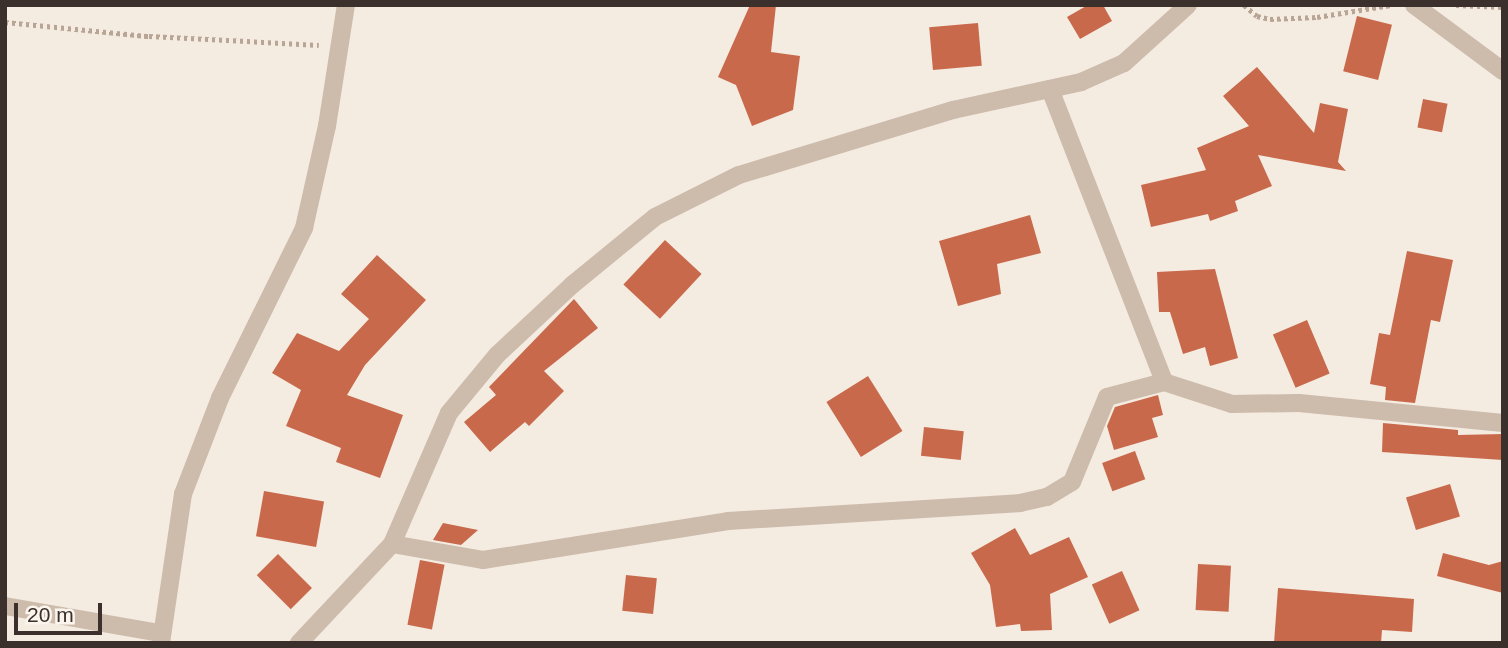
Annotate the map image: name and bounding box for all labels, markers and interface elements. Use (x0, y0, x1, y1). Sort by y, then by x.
scale bar (18, 588, 105, 632)
text: 20 m (27, 603, 74, 626)

